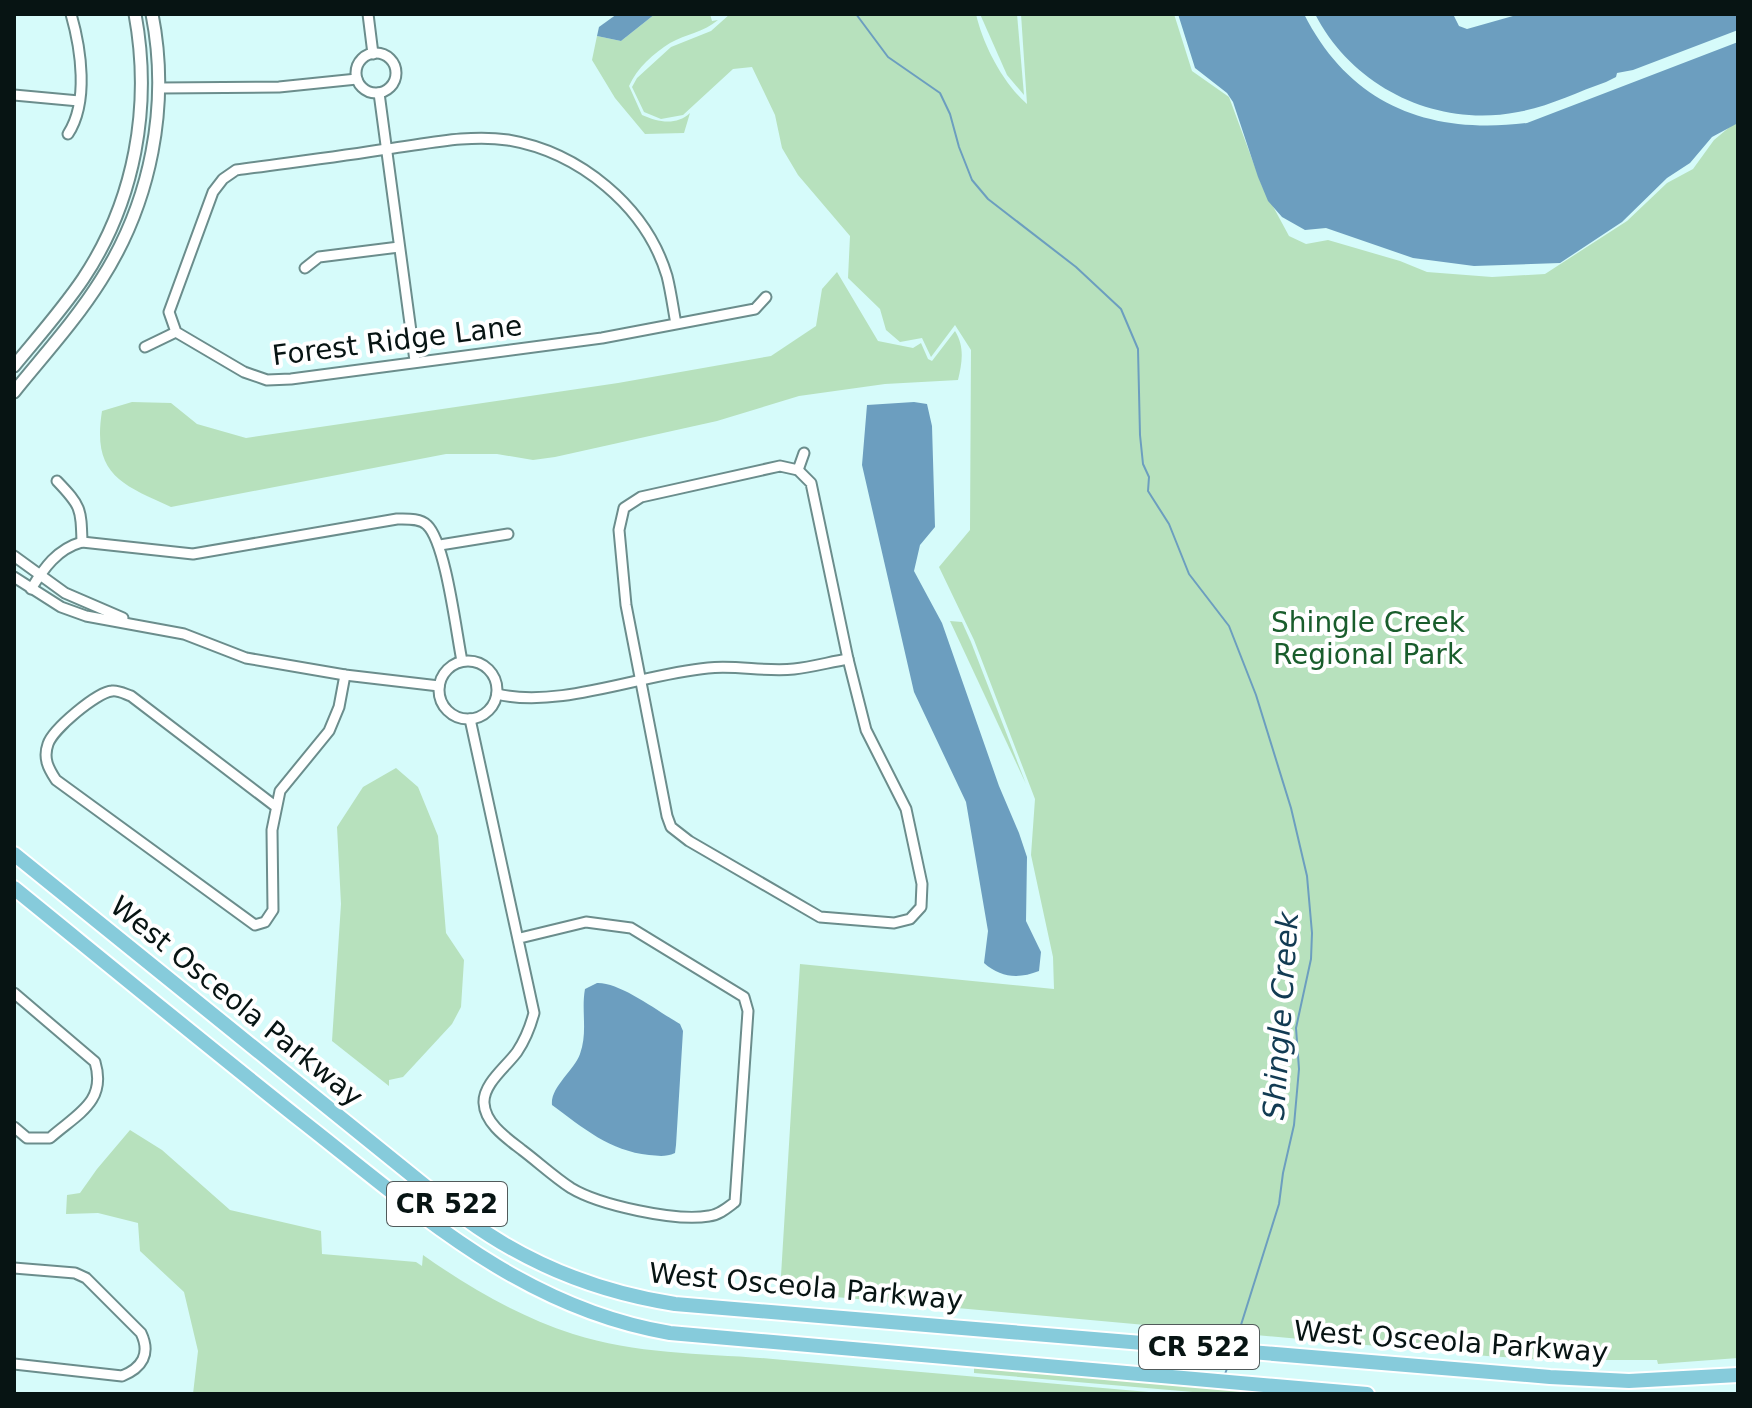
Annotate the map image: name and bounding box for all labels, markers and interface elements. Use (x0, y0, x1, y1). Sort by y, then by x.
street label: Forest Ridge Lane (270, 309, 524, 372)
park label: Shingle Creek Regional Park (1271, 606, 1466, 671)
street label: West Osceola Parkway (104, 889, 370, 1113)
water label: Shingle Creek (1256, 909, 1305, 1121)
road number: CR 522 (387, 1182, 507, 1226)
street label: West Osceola Parkway (648, 1256, 964, 1317)
street label: West Osceola Parkway (1293, 1314, 1609, 1369)
road number: CR 522 (1139, 1325, 1259, 1369)

